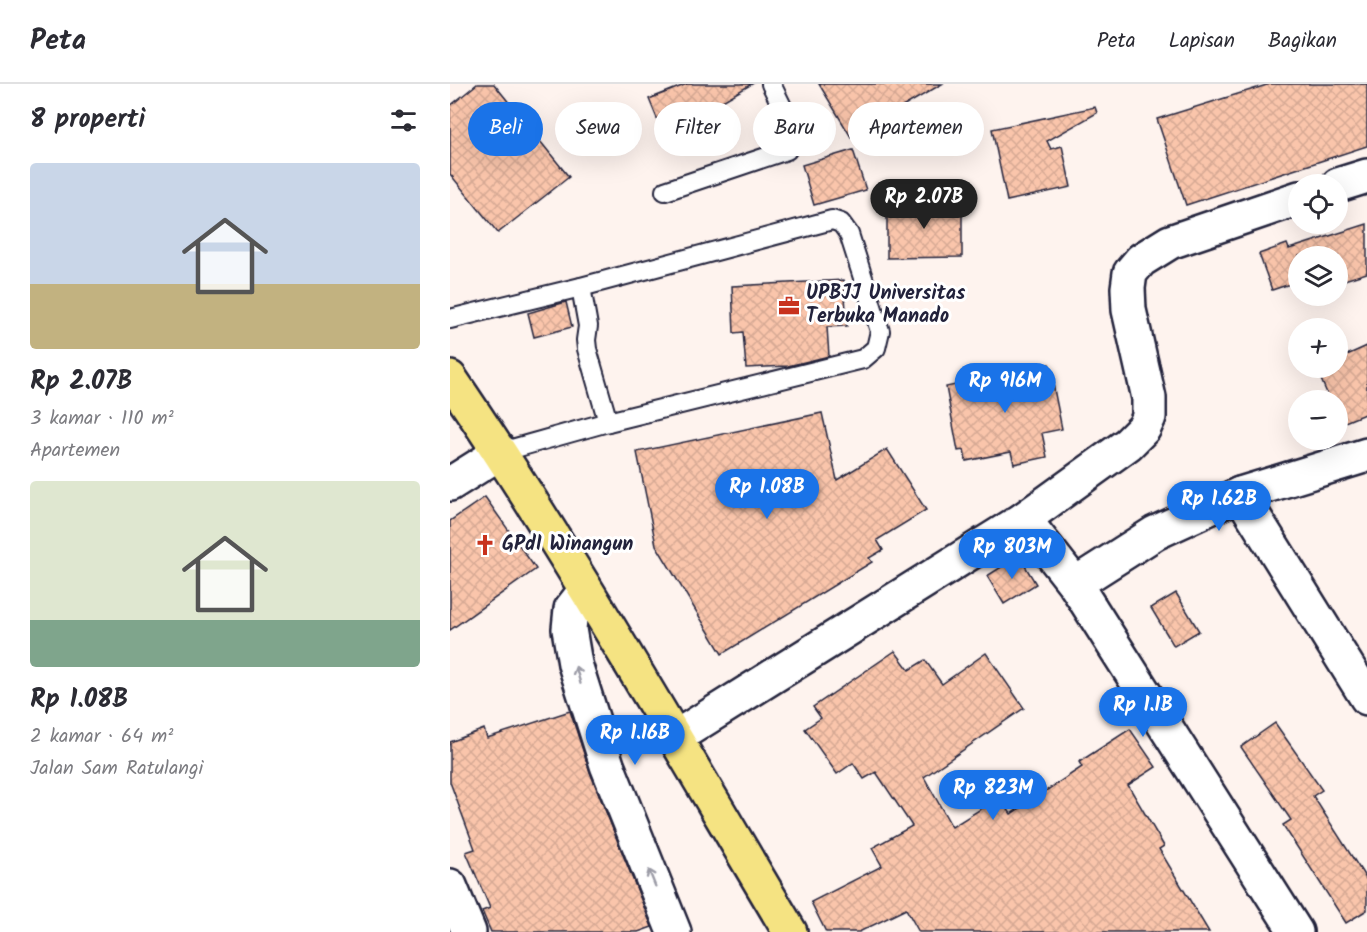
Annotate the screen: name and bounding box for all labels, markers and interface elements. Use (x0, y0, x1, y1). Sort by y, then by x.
text: Peta (30, 19, 86, 64)
text: Peta (1097, 25, 1136, 58)
text: Lapisan (1169, 25, 1235, 58)
text: Bagikan (1268, 25, 1337, 58)
text: 8 properti (30, 99, 145, 141)
chip: Beli (468, 102, 543, 156)
chip: Sewa (555, 102, 642, 156)
chip: Filter (654, 102, 741, 156)
chip: Baru (753, 102, 836, 156)
chip: Apartemen (848, 102, 984, 156)
icon: filters (387, 104, 420, 137)
map controls (1288, 174, 1348, 450)
button: locate (1288, 174, 1348, 234)
pin: Rp 2.07B (862, 179, 986, 230)
text: Rp 2.07B (884, 182, 964, 214)
icon: home (171, 202, 279, 310)
button: layers (1288, 246, 1348, 306)
place label: UPBJJ Universitas Terbuka Manado (806, 278, 966, 333)
office icon: UPBJJ Universitas Terbuka Manado (777, 294, 801, 318)
button: + (1288, 318, 1348, 378)
text: Rp 2.07B (30, 361, 133, 403)
pin: Rp 916M (950, 363, 1060, 414)
text: Rp 916M (969, 366, 1041, 398)
button: − (1288, 390, 1348, 450)
text: 3 kamar · 110 m² (30, 403, 174, 435)
text: Apartemen (30, 435, 120, 467)
pin: Rp 1.08B (705, 469, 829, 520)
text: Rp 1.08B (729, 472, 805, 504)
pin: Rp 1.62B (1157, 481, 1281, 532)
text: Rp 1.62B (1181, 484, 1257, 516)
icon: home (171, 520, 279, 628)
place label: GPdI Winangun (502, 529, 633, 561)
pin: Rp 803M (957, 529, 1067, 580)
text: Rp 803M (973, 532, 1051, 564)
church icon: GPdI Winangun (473, 533, 497, 557)
one-way arrow (572, 666, 583, 685)
text: Rp 1.08B (30, 679, 129, 721)
pin: Rp 1.1B (1088, 687, 1198, 738)
text: Rp 1.1B (1113, 690, 1173, 722)
pin: Rp 1.16B (573, 715, 697, 766)
text: Rp 1.16B (600, 718, 670, 750)
text: 2 kamar · 64 m² (30, 721, 173, 753)
text: Jalan Sam Ratulangi (30, 753, 203, 785)
pin: Rp 823M (938, 770, 1048, 821)
text: Rp 823M (953, 773, 1033, 805)
one-way arrow (646, 869, 657, 888)

